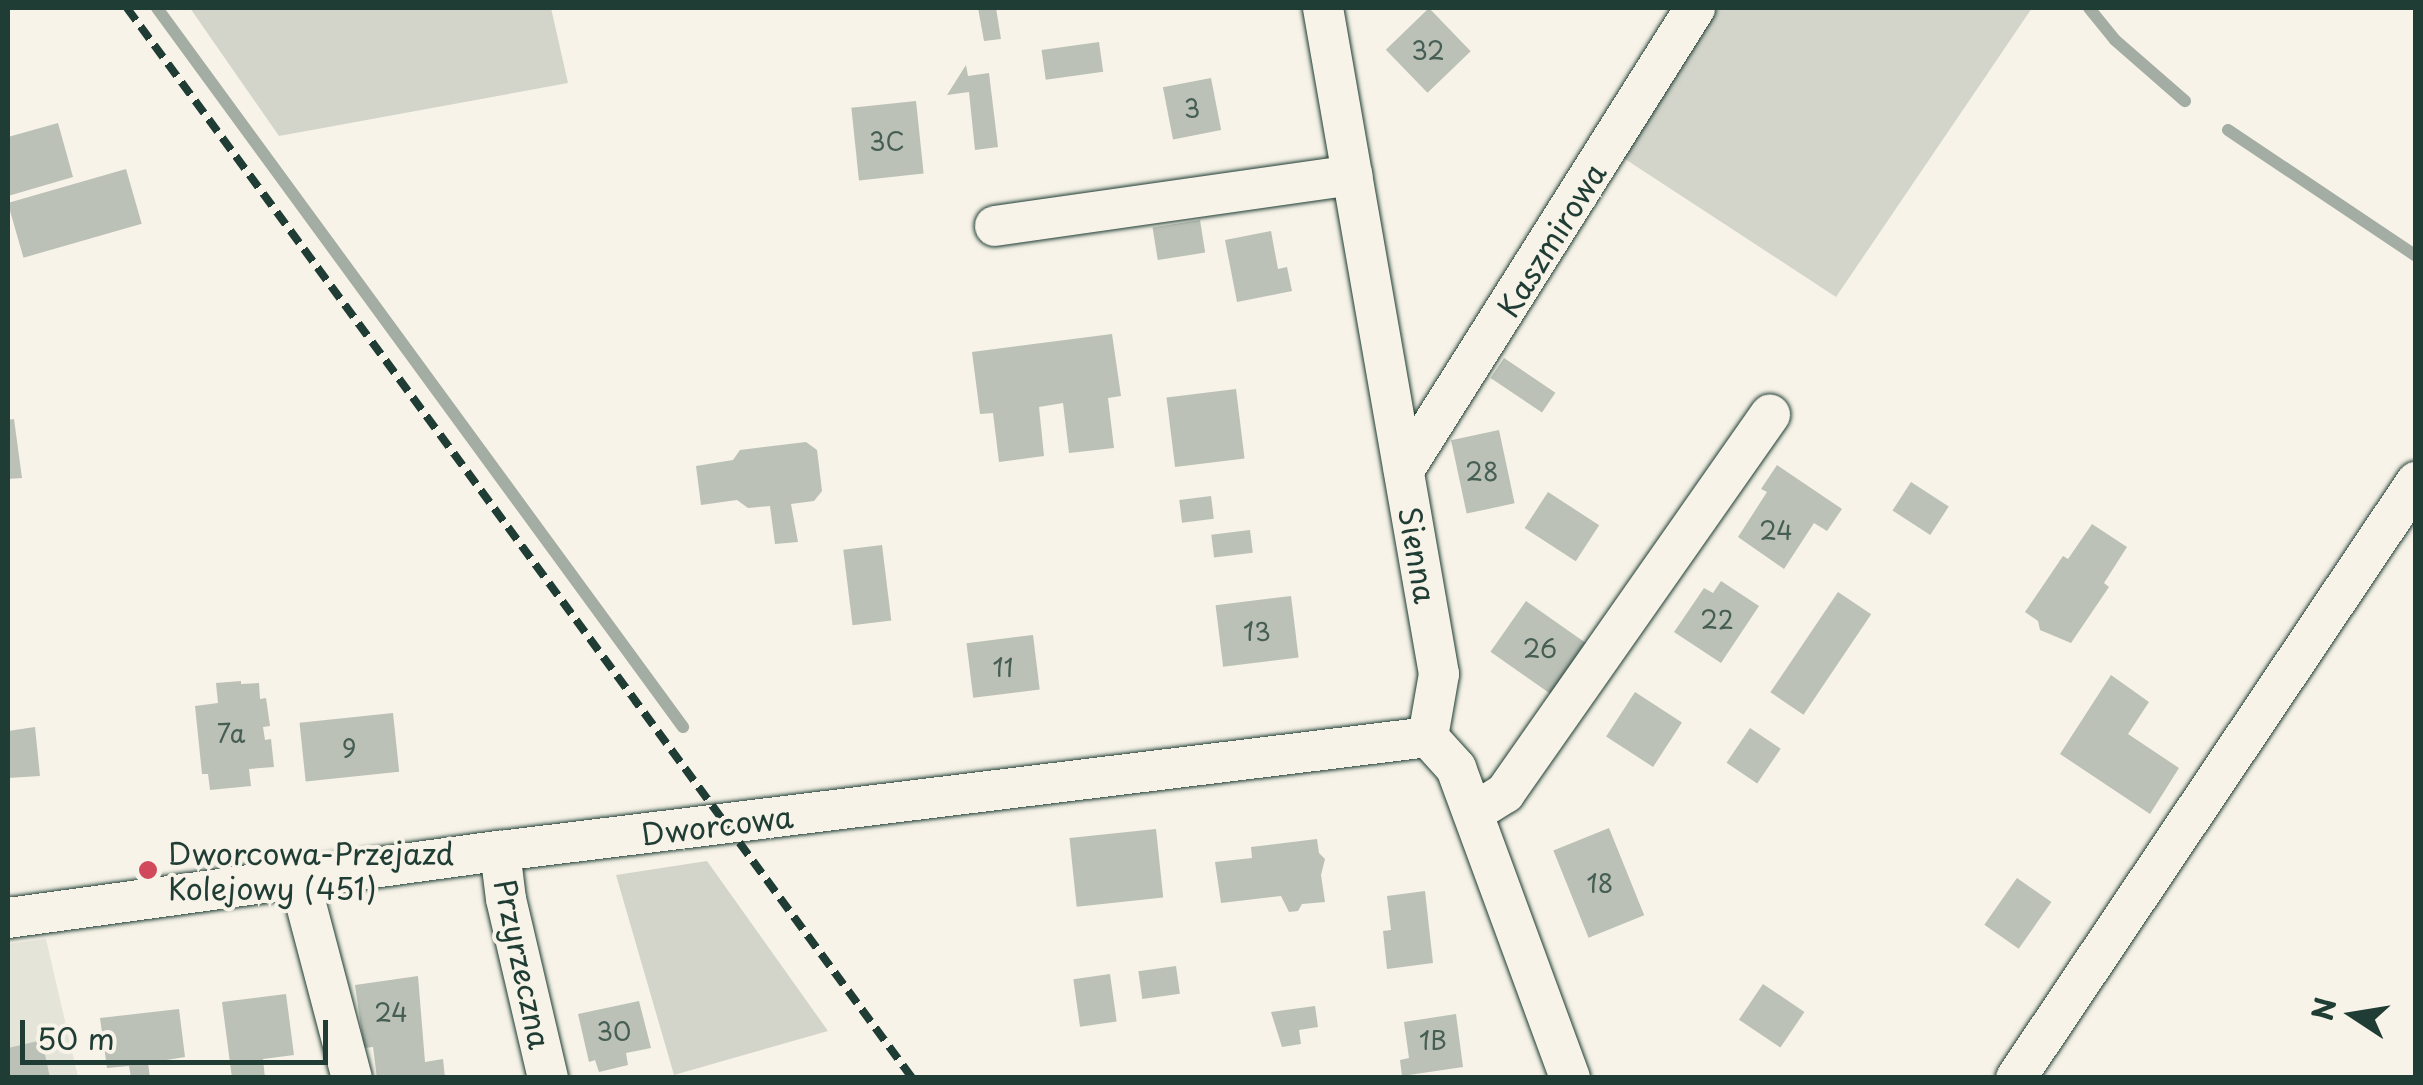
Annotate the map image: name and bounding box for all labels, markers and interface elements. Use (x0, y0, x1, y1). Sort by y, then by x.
house number: 32 (1411, 35, 1445, 65)
house number: 3 (1184, 93, 1200, 123)
house number: 3C (869, 126, 905, 156)
street label: Kaszmirowa (1489, 156, 1613, 324)
house number: 28 (1465, 456, 1499, 486)
street label: Sienna (1392, 504, 1444, 606)
house number: 24 (1759, 515, 1793, 545)
house number: 22 (1700, 604, 1734, 634)
house number: 13 (1243, 616, 1271, 646)
house number: 26 (1523, 633, 1557, 663)
house number: 11 (993, 652, 1013, 682)
house number: 7a (217, 718, 245, 748)
house number: 9 (342, 733, 356, 763)
street label: Dworcowa (639, 798, 795, 852)
place label: Dworcowa-Przejazd Kolejowy (451) (168, 835, 454, 906)
marker: Dworcowa-Przejazd Kolejowy (451) (137, 859, 159, 881)
house number: 18 (1587, 868, 1613, 898)
street label: Przyrzeczna (487, 876, 559, 1052)
north arrow (2303, 965, 2403, 1065)
text: N (2300, 993, 2347, 1024)
house number: 24 (374, 997, 408, 1027)
scale bar (25, 1000, 332, 1062)
text: 50 m (37, 1015, 115, 1060)
house number: 30 (597, 1016, 631, 1046)
house number: 1B (1419, 1025, 1447, 1055)

